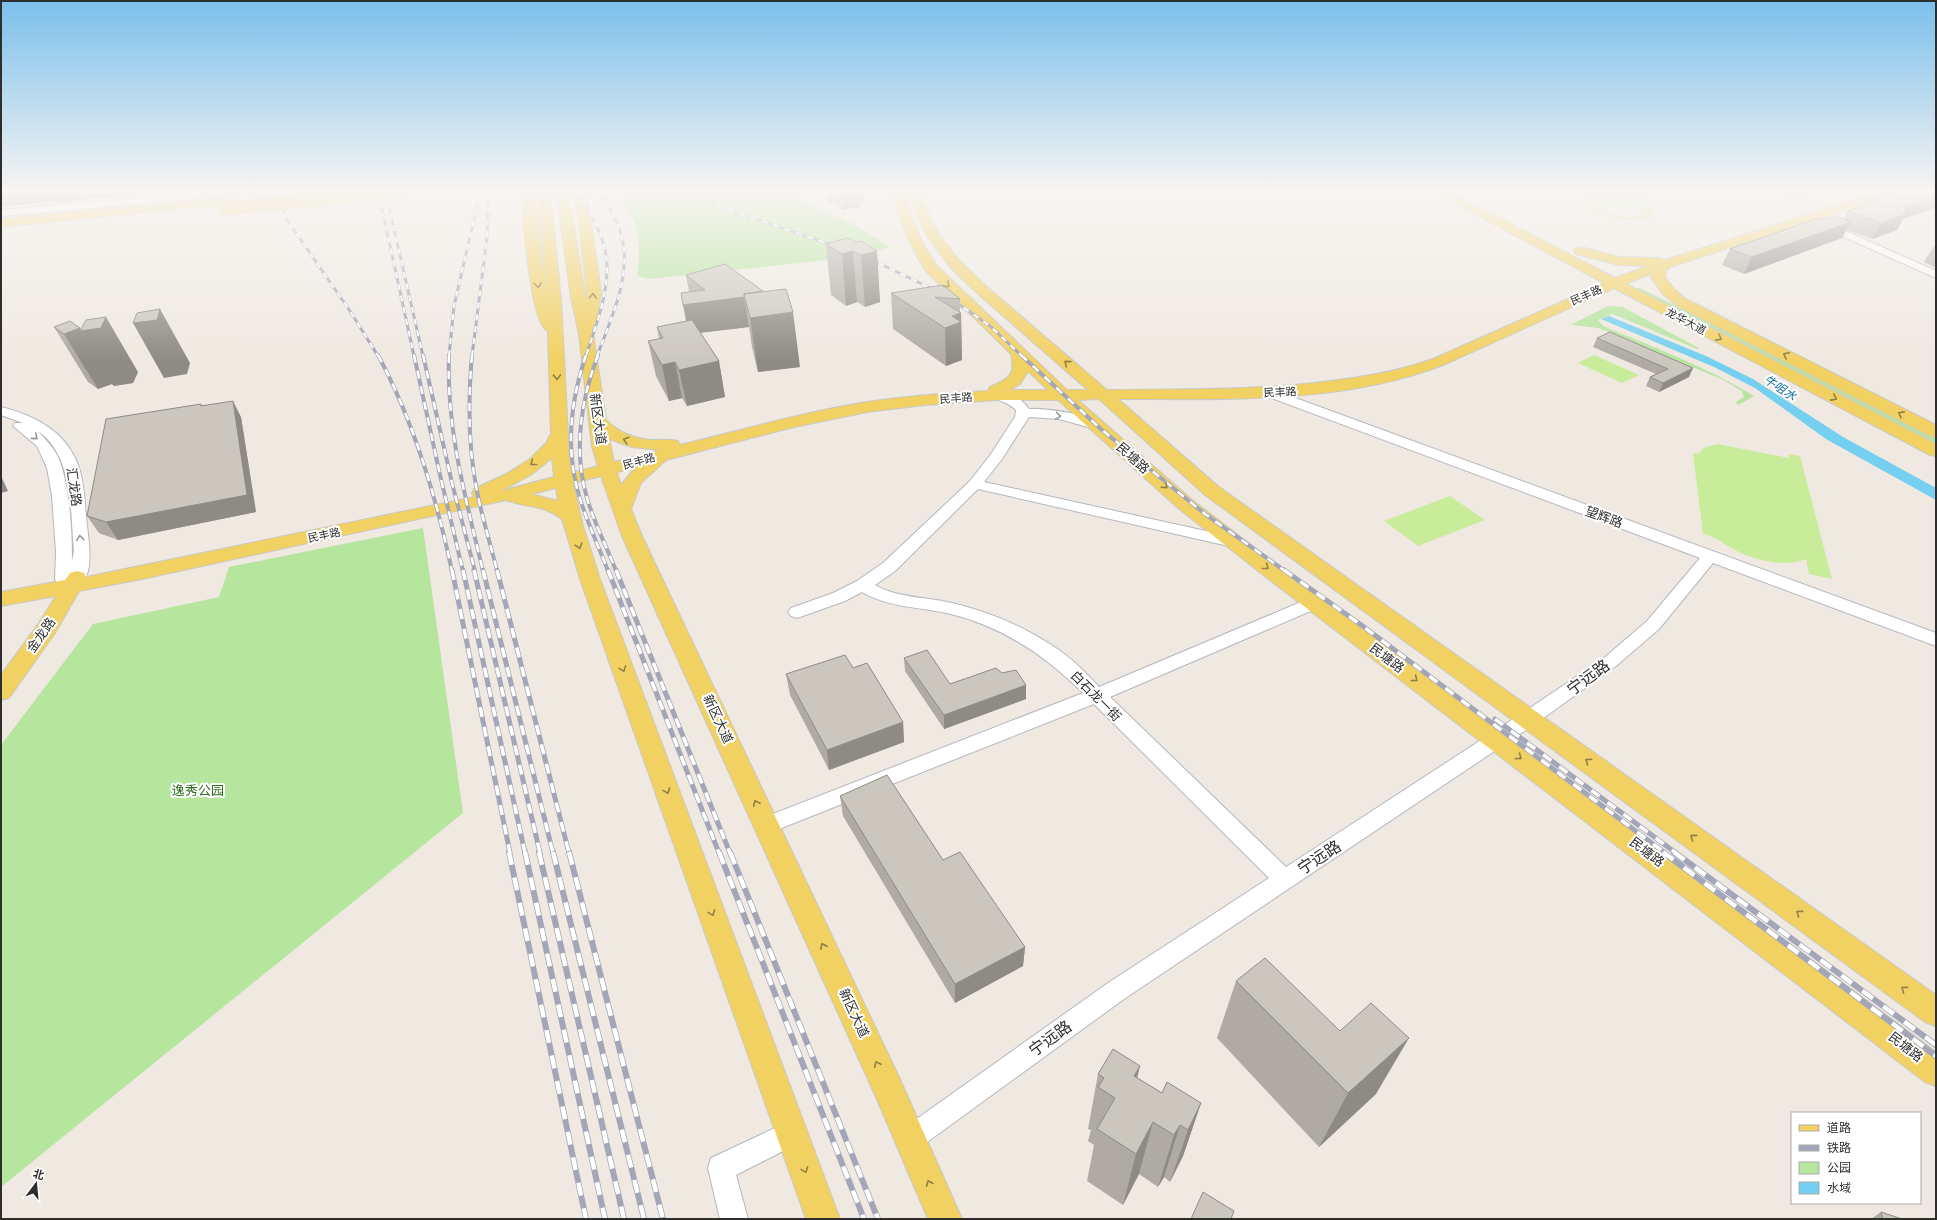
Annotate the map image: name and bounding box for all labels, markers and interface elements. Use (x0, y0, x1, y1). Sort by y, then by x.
one-way arrow (942, 280, 950, 288)
one-way arrow (533, 282, 542, 288)
street label: 民丰路 (1568, 282, 1604, 308)
one-way arrow (589, 293, 597, 299)
street label: 龙华大道 (1663, 304, 1709, 338)
one-way arrow (1715, 333, 1722, 341)
one-way arrow (1782, 352, 1790, 360)
one-way arrow (1065, 361, 1072, 368)
water label: 牛咀水 (1761, 371, 1800, 405)
one-way arrow (553, 374, 561, 380)
street label: 民丰路 (1263, 384, 1297, 400)
street label: 民丰路 (939, 390, 973, 406)
street label: 新区大道 (586, 392, 610, 446)
one-way arrow (1830, 393, 1837, 401)
one-way arrow (1055, 411, 1061, 420)
one-way arrow (1898, 412, 1906, 419)
one-way arrow (31, 432, 38, 439)
one-way arrow (622, 437, 629, 445)
street label: 民塘路 (1113, 439, 1153, 477)
street label: 民丰路 (621, 450, 657, 472)
one-way arrow (531, 458, 538, 465)
street label: 汇龙路 (63, 466, 85, 508)
one-way arrow (1160, 482, 1167, 489)
street label: 望辉路 (1583, 502, 1625, 532)
street label: 民丰路 (306, 525, 342, 545)
one-way arrow (76, 535, 85, 541)
one-way arrow (574, 543, 583, 550)
one-way arrow (1262, 563, 1269, 570)
street label: 金龙路 (23, 614, 59, 656)
street label: 民塘路 (1366, 639, 1408, 677)
street label: 宁远路 (1562, 654, 1614, 700)
one-way arrow (618, 665, 626, 672)
street label: 白石龙一街 (1067, 667, 1125, 725)
one-way arrow (1411, 674, 1418, 681)
street label: 新区大道 (699, 692, 737, 746)
one-way arrow (1515, 752, 1522, 759)
one-way arrow (1585, 759, 1592, 766)
park label: 逸秀公园 (172, 782, 224, 799)
one-way arrow (663, 787, 671, 794)
one-way arrow (753, 799, 761, 806)
street label: 民塘路 (1626, 833, 1668, 871)
one-way arrow (1690, 834, 1697, 842)
street label: 宁远路 (1293, 835, 1345, 879)
one-way arrow (707, 910, 715, 917)
one-way arrow (1796, 911, 1803, 918)
one-way arrow (820, 943, 828, 950)
street label: 新区大道 (835, 986, 873, 1040)
one-way arrow (1902, 987, 1909, 994)
street label: 宁远路 (1024, 1015, 1076, 1061)
street label: 民塘路 (1885, 1028, 1927, 1066)
one-way arrow (874, 1061, 882, 1068)
legend (1791, 1112, 1921, 1204)
text: 道路 (1827, 1120, 1851, 1136)
text: 铁路 (1827, 1140, 1851, 1156)
text: 公园 (1827, 1160, 1851, 1176)
north arrow (16, 1164, 56, 1204)
text: 北 (32, 1166, 46, 1183)
one-way arrow (801, 1167, 809, 1174)
one-way arrow (926, 1180, 934, 1188)
text: 水域 (1827, 1180, 1851, 1196)

